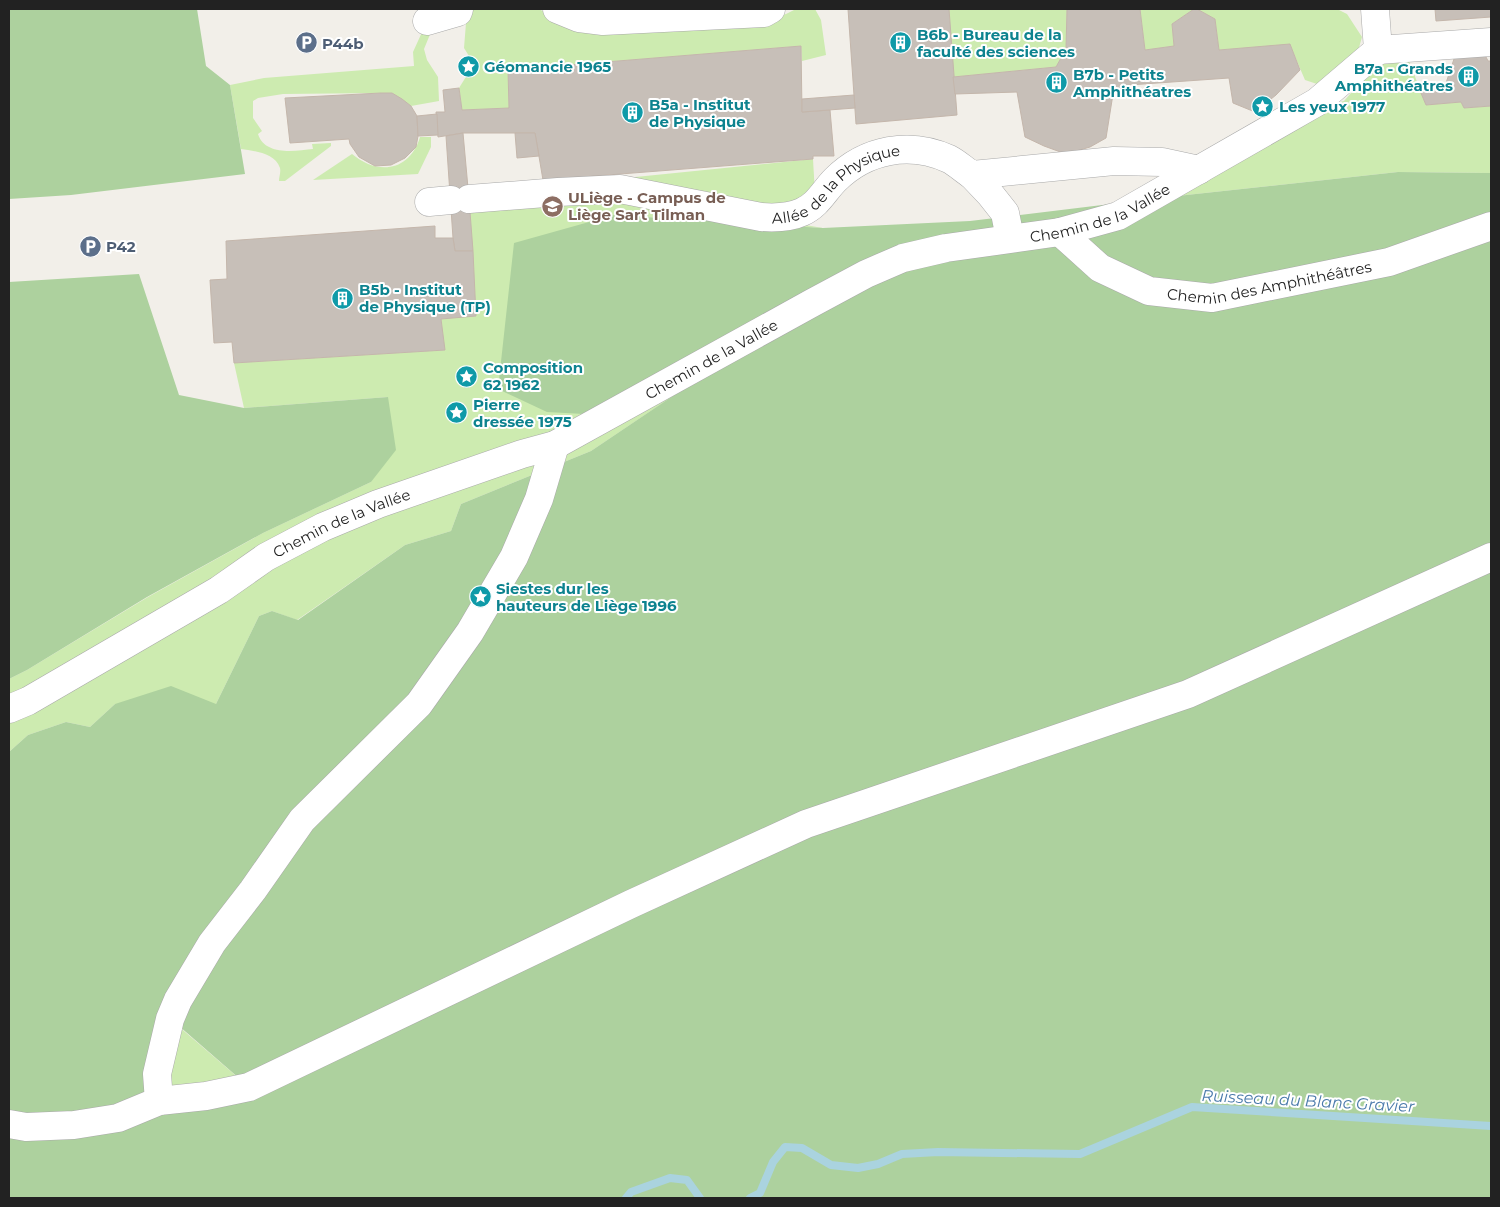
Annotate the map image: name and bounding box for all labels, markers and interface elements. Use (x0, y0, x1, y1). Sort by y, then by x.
place label: B6b - Bureau de la faculté des sciences (917, 25, 1075, 61)
parking icon: P44b (294, 31, 318, 55)
building icon: B6b - Bureau de la faculté des sciences (889, 31, 913, 55)
place label: P44b (322, 34, 364, 53)
place icon: Géomancie 1965 (456, 54, 480, 78)
place label: Géomancie 1965 (484, 57, 611, 76)
place label: B7a - Grands Amphithéatres (1334, 59, 1453, 95)
place label: B7b - Petits Amphithéatres (1072, 65, 1191, 101)
building icon: B7a - Grands Amphithéatres (1457, 65, 1481, 89)
building icon: B7b - Petits Amphithéatres (1045, 71, 1069, 95)
place icon: Les yeux 1977 (1251, 94, 1275, 118)
place label: B5a - Institut de Physique (649, 95, 751, 131)
place label: Les yeux 1977 (1279, 97, 1385, 116)
building icon: B5a - Institut de Physique (621, 101, 645, 125)
street label: Allée de la Physique (771, 140, 901, 227)
street label: Chemin de la Vallée (1029, 179, 1173, 246)
place label: ULiège - Campus de Liège Sart Tilman (568, 188, 726, 224)
school or university icon: ULiège - Campus de Liège Sart Tilman (540, 194, 564, 218)
parking icon: P42 (78, 234, 102, 258)
place label: P42 (106, 237, 136, 256)
street label: Chemin des Amphithéâtres (1166, 256, 1373, 308)
place label: B5b - Institut de Physique (TP) (359, 280, 491, 316)
building icon: B5b - Institut de Physique (TP) (331, 286, 355, 310)
street label: Chemin de la Vallée (641, 314, 781, 403)
place label: Composition 62 1962 (483, 358, 583, 394)
place icon: Composition 62 1962 (455, 364, 479, 388)
place label: Pierre dressée 1975 (473, 395, 572, 431)
place icon: Pierre dressée 1975 (445, 401, 469, 425)
street label: Chemin de la Vallée (269, 484, 413, 561)
place label: Siestes dur les hauteurs de Liège 1996 (496, 579, 677, 615)
place icon: Siestes dur les hauteurs de Liège 1996 (468, 585, 492, 609)
water label: Ruisseau du Blanc Gravier (1201, 1086, 1416, 1116)

